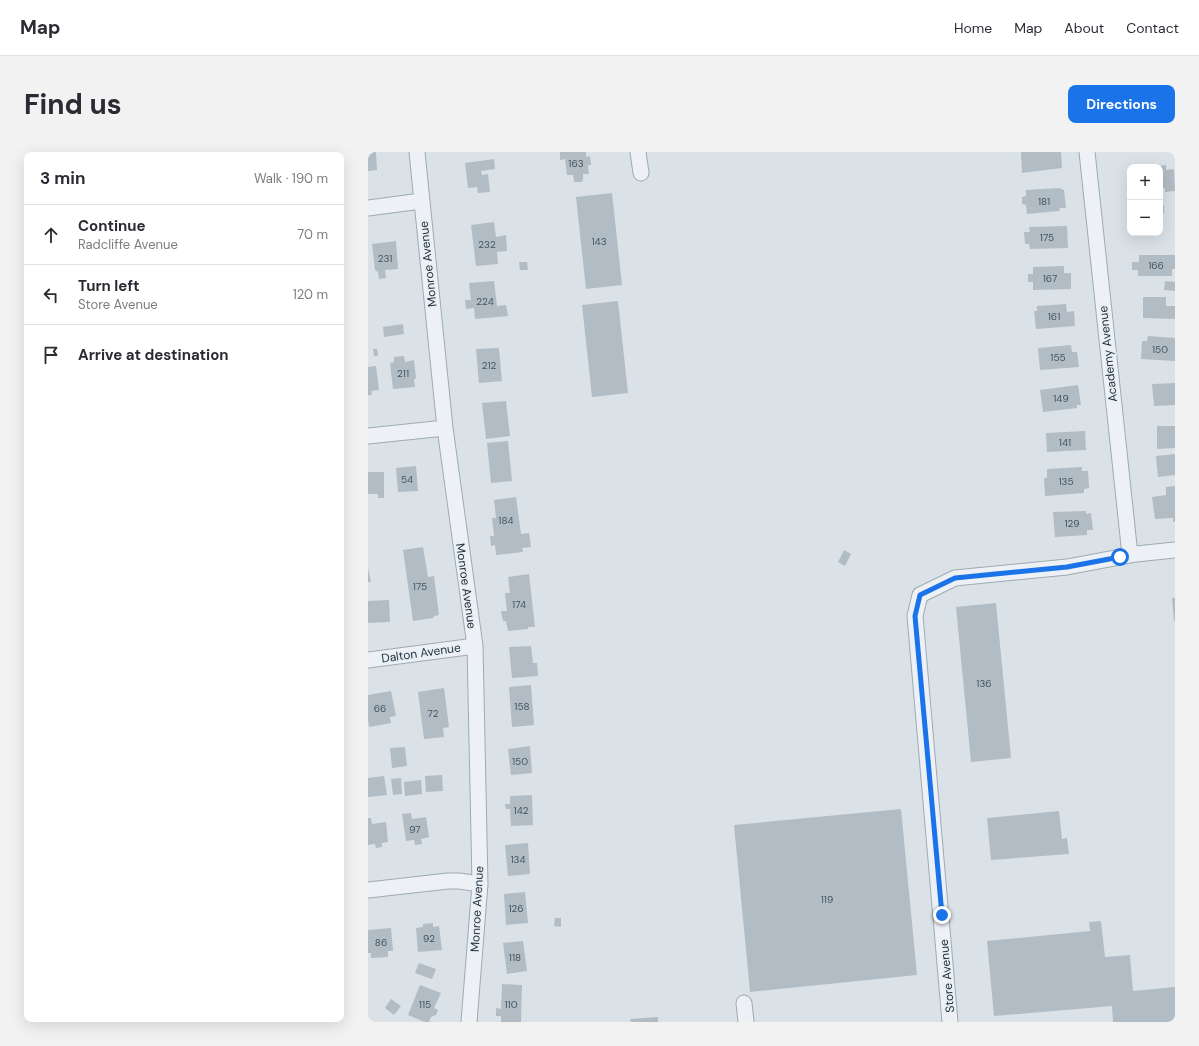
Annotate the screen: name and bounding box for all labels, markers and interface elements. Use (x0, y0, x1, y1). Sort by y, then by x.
text: Map (20, 15, 60, 40)
text: Home (954, 19, 992, 37)
text: Map (1014, 19, 1042, 37)
text: About (1064, 19, 1104, 37)
text: Contact (1126, 19, 1179, 37)
button: Directions (1068, 85, 1175, 123)
text: Find us (24, 86, 122, 123)
house number: 163 (568, 157, 584, 170)
map controls (1127, 164, 1163, 236)
button: + (1127, 164, 1163, 200)
text: 3 min (40, 167, 85, 189)
text: Walk · 190 m (254, 170, 328, 187)
house number: 181 (1038, 195, 1050, 208)
button: − (1127, 200, 1163, 236)
text: Continue (78, 216, 146, 236)
street label: Monroe Avenue (416, 220, 440, 308)
icon: ahead (40, 224, 62, 246)
text: 70 m (297, 226, 328, 243)
house number: 175 (1040, 231, 1054, 244)
house number: 143 (591, 235, 607, 248)
text: Radcliffe Avenue (78, 236, 178, 253)
house number: 232 (478, 238, 496, 251)
house number: 231 (378, 252, 392, 265)
house number: 166 (1148, 259, 1164, 272)
house number: 167 (1043, 272, 1057, 285)
text: Turn left (78, 276, 139, 296)
icon: left (40, 284, 62, 306)
text: 120 m (293, 286, 328, 303)
house number: 224 (476, 295, 494, 308)
text: Store Avenue (78, 296, 158, 313)
street label: Academy Avenue (1095, 305, 1121, 403)
house number: 161 (1048, 310, 1060, 323)
house number: 150 (1152, 343, 1168, 356)
icon: arrive (40, 344, 62, 366)
text: Arrive at destination (78, 345, 229, 365)
house number: 155 (1050, 351, 1066, 364)
house number: 212 (482, 359, 497, 372)
house number: 211 (397, 367, 409, 380)
house number: 149 (1053, 392, 1069, 405)
house number: 141 (1059, 436, 1071, 449)
house number: 54 (401, 473, 413, 486)
house number: 135 (1058, 475, 1074, 488)
house number: 184 (498, 514, 514, 527)
house number: 129 (1064, 517, 1080, 530)
street label: Monroe Avenue (452, 542, 480, 630)
route start (1111, 548, 1129, 566)
house number: 175 (413, 580, 427, 593)
house number: 174 (512, 598, 526, 611)
street label: Dalton Avenue (380, 639, 462, 666)
house number: 136 (976, 677, 992, 690)
house number: 158 (514, 700, 530, 713)
house number: 66 (374, 702, 386, 715)
house number: 72 (428, 707, 439, 720)
house number: 150 (512, 755, 528, 768)
house number: 142 (514, 804, 529, 817)
house number: 97 (409, 823, 421, 836)
house number: 134 (510, 853, 526, 866)
street label: Monroe Avenue (467, 865, 487, 952)
house number: 119 (821, 893, 833, 906)
house number: 126 (508, 902, 524, 915)
route end (933, 906, 951, 924)
house number: 92 (423, 932, 435, 945)
house number: 86 (375, 936, 387, 949)
street label: Store Avenue (936, 938, 958, 1013)
house number: 118 (509, 951, 521, 964)
house number: 115 (419, 998, 431, 1011)
house number: 110 (504, 998, 518, 1011)

